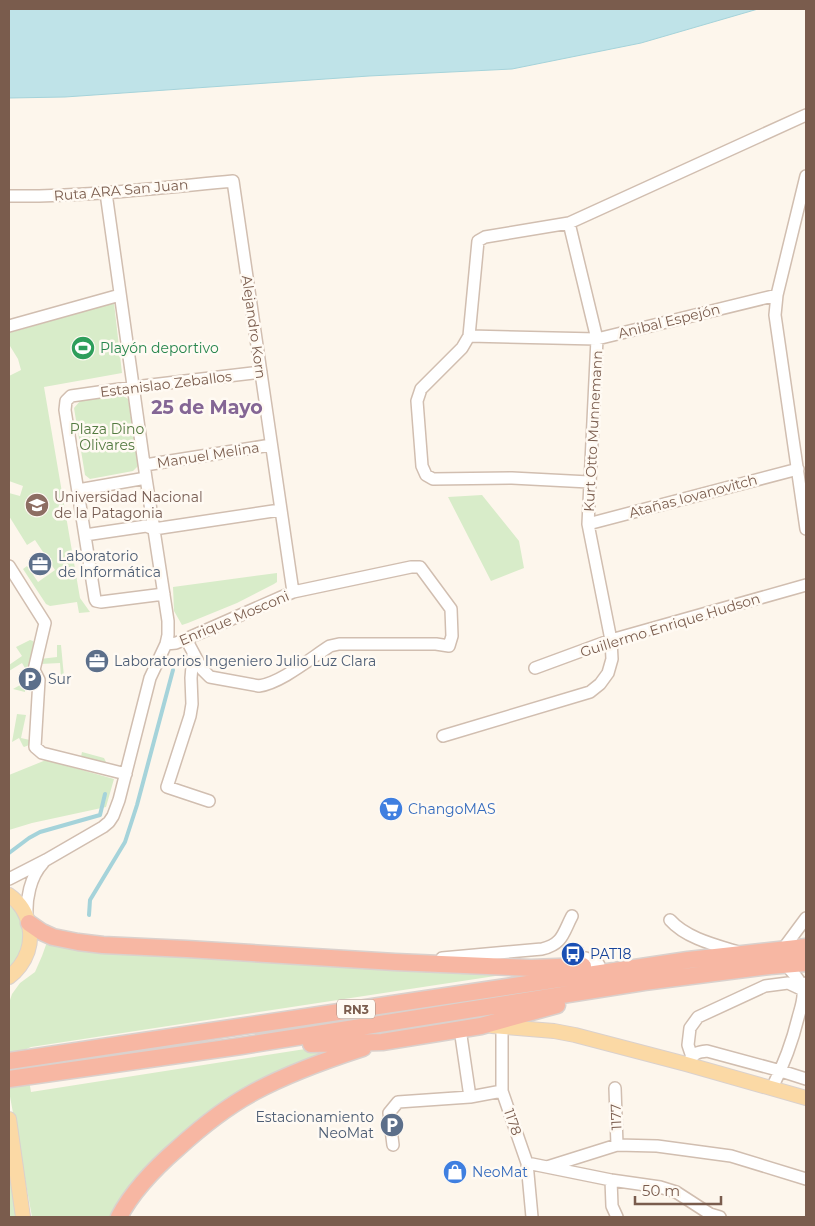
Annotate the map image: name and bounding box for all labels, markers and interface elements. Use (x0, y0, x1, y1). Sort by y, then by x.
street label: Ruta ARA San Juan (53, 175, 189, 205)
street label: Alejandro Korn (238, 274, 270, 380)
street label: Anibal Espejón (616, 300, 722, 342)
sports icon: Playón deportivo (70, 335, 96, 361)
place label: Playón deportivo (100, 339, 219, 357)
street label: Kurt Otto Munnemann (580, 350, 606, 512)
street label: Estanislao Zeballos (99, 367, 233, 401)
district label: 25 de Mayo (151, 396, 263, 419)
park label: Plaza Dino Olivares (70, 420, 145, 454)
street label: Manuel Melina (155, 438, 261, 472)
street label: Atañas Iovanovitch (627, 470, 759, 522)
place label: Universidad Nacional de la Patagonia (54, 488, 203, 522)
school or university icon: Universidad Nacional de la Patagonia (24, 492, 50, 518)
place label: Laboratorio de Informática (58, 547, 161, 581)
office icon: Laboratorio de Informática (27, 551, 53, 577)
street label: Enrique Mosconi (176, 587, 292, 649)
street label: Guillermo Enrique Hudson (578, 589, 762, 661)
office icon: Laboratorios Ingeniero Julio Luz Clara (84, 648, 110, 674)
place label: Laboratorios Ingeniero Julio Luz Clara (114, 652, 376, 670)
parking icon: Sur (17, 666, 43, 692)
place label: Sur (48, 670, 72, 688)
supermarket icon: ChangoMAS (378, 796, 404, 822)
place label: ChangoMAS (408, 800, 496, 818)
bus stop icon: PAT18 (560, 941, 586, 967)
place label: PAT18 (590, 945, 632, 963)
road number: RN3 (337, 1000, 375, 1019)
street label: 1177 (607, 1103, 625, 1131)
street label: 1178 (500, 1106, 526, 1138)
place label: Estacionamiento NeoMat (255, 1108, 374, 1142)
parking icon: Estacionamiento NeoMat (379, 1112, 405, 1138)
shop icon: NeoMat (442, 1159, 468, 1185)
place label: NeoMat (472, 1163, 528, 1181)
scale bar (635, 1174, 721, 1206)
text: 50 m (642, 1181, 680, 1200)

